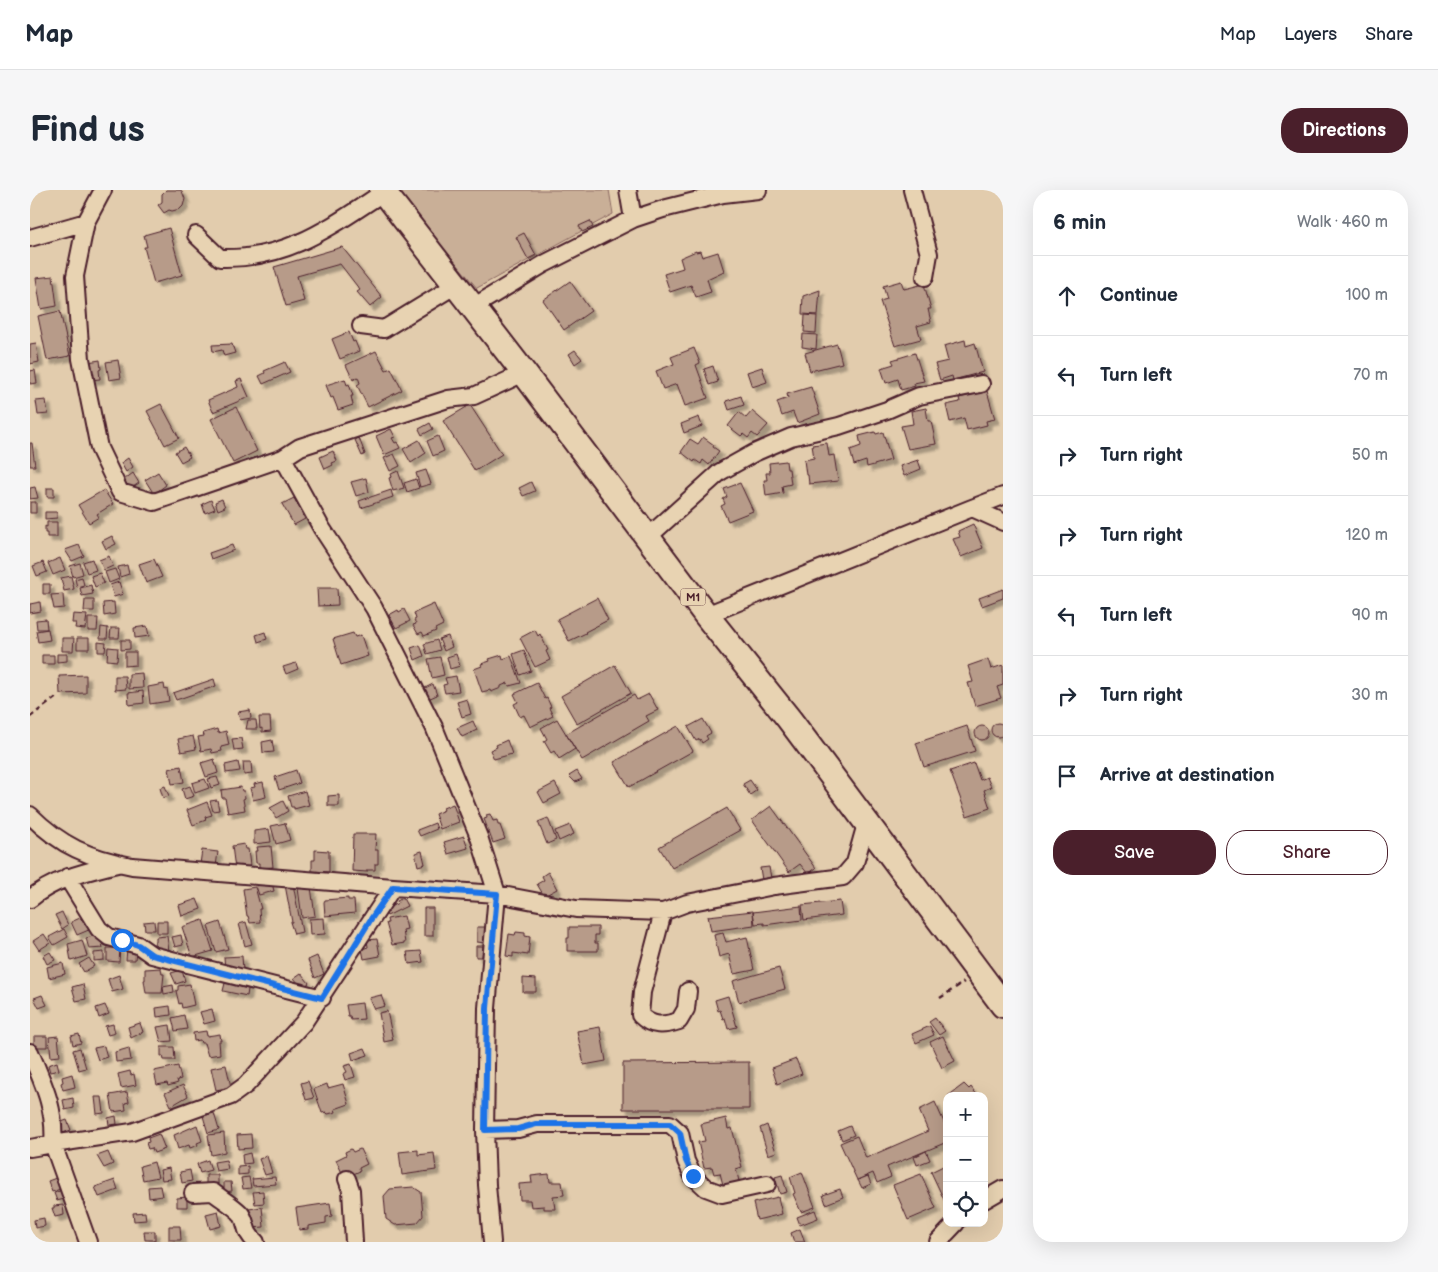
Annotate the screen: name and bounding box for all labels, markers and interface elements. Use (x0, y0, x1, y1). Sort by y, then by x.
text: Map (25, 20, 73, 49)
text: Map (1220, 24, 1256, 45)
text: Layers (1284, 24, 1337, 45)
text: Share (1365, 24, 1413, 45)
button: Directions (1281, 108, 1408, 153)
text: Find us (30, 109, 145, 152)
text: 6 min (1053, 210, 1106, 235)
text: Walk · 460 m (1297, 213, 1388, 232)
icon: ahead (1053, 282, 1081, 310)
text: Continue (1100, 284, 1178, 307)
text: 100 m (1345, 286, 1388, 305)
icon: left (1053, 362, 1081, 390)
text: Turn left (1100, 364, 1172, 387)
text: 70 m (1353, 366, 1388, 385)
icon: right (1053, 442, 1081, 470)
text: Turn right (1100, 444, 1183, 467)
text: 50 m (1352, 446, 1388, 465)
icon: right (1053, 522, 1081, 550)
text: Turn right (1100, 524, 1183, 547)
text: 120 m (1345, 526, 1388, 545)
road number: M1 (680, 588, 706, 606)
icon: left (1053, 602, 1081, 630)
text: Turn left (1100, 604, 1172, 627)
text: 90 m (1352, 606, 1388, 625)
icon: right (1053, 682, 1081, 710)
text: Turn right (1100, 684, 1183, 707)
text: 30 m (1351, 686, 1388, 705)
icon: arrive (1053, 762, 1081, 790)
text: Arrive at destination (1100, 764, 1275, 787)
button: Save (1053, 830, 1216, 875)
button: Share (1226, 830, 1388, 875)
route start (111, 929, 134, 952)
map controls (943, 1092, 988, 1227)
button: + (943, 1092, 988, 1137)
button: − (943, 1137, 988, 1182)
route end (682, 1165, 705, 1188)
button: locate (943, 1182, 988, 1227)

